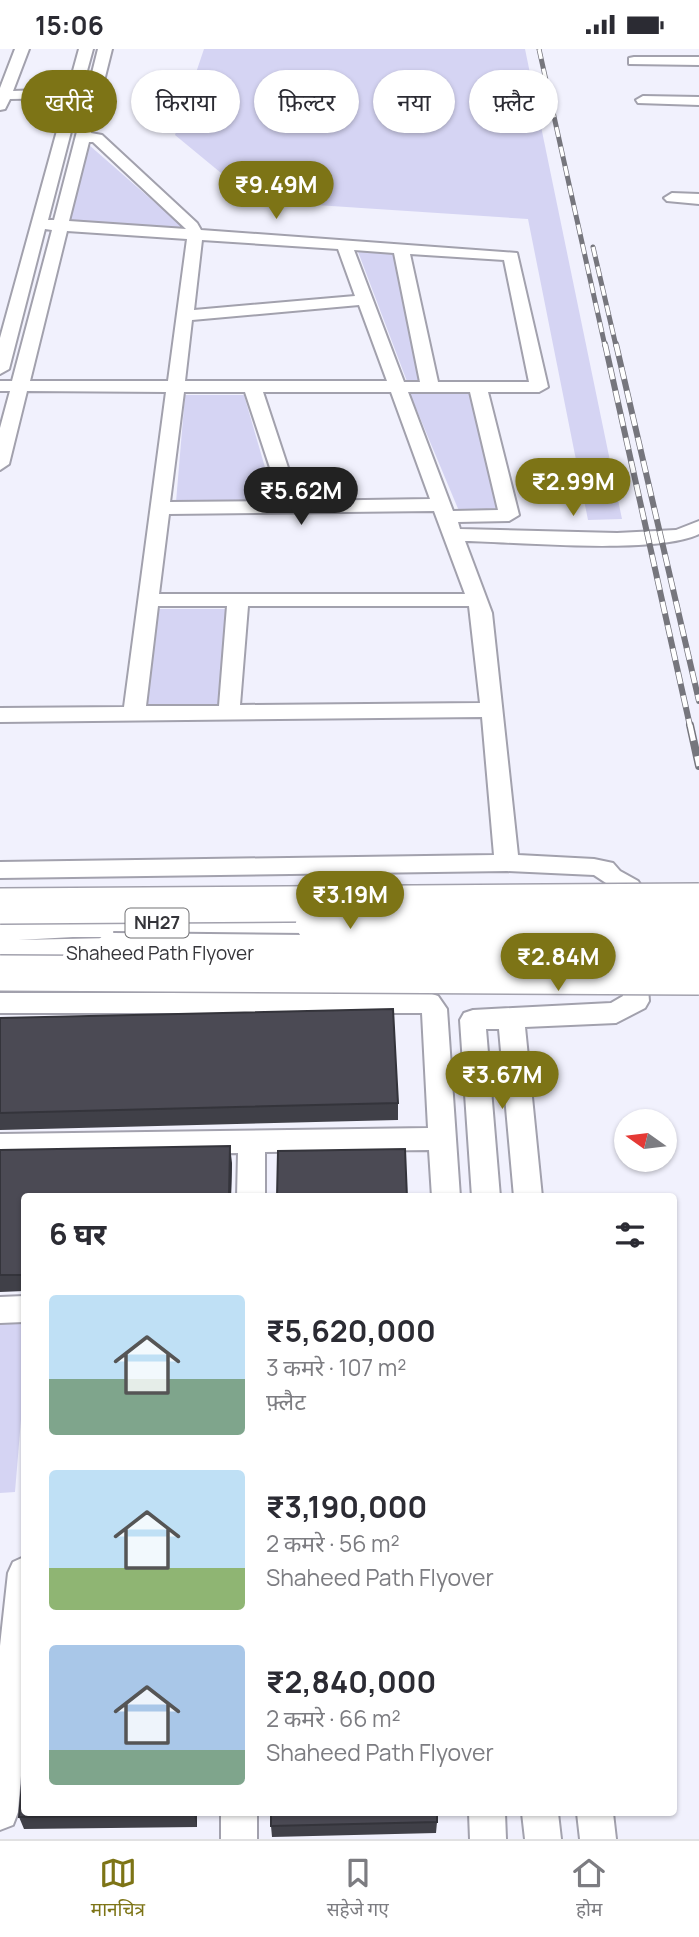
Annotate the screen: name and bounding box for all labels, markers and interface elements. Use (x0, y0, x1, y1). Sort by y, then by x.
text: 15:06 (35, 7, 104, 43)
chip: खरीदें (21, 70, 117, 133)
chip: किराया (131, 70, 240, 133)
chip: फ़िल्टर (254, 70, 359, 133)
chip: नया (373, 70, 455, 133)
chip: फ़्लैट (469, 70, 558, 133)
pin: ₹9.49M (219, 162, 333, 221)
text: ₹9.49M (235, 168, 317, 200)
pin: ₹2.99M (516, 459, 630, 518)
text: ₹2.99M (531, 465, 615, 497)
pin: ₹5.62M (244, 468, 358, 527)
text: ₹5.62M (260, 474, 342, 506)
pin: ₹3.19M (293, 871, 407, 931)
text: ₹3.19M (312, 878, 388, 910)
road number: NH27 (125, 909, 188, 937)
pin: ₹2.84M (501, 933, 615, 993)
street label: Shaheed Path Flyover (66, 940, 254, 966)
text: ₹2.84M (517, 940, 599, 972)
pin: ₹3.67M (445, 1051, 559, 1111)
text: ₹3.67M (462, 1058, 542, 1090)
north arrow (614, 1109, 677, 1173)
map controls (614, 1109, 677, 1172)
text: 6 घर (49, 1213, 106, 1254)
icon: filters (611, 1216, 649, 1254)
text: ₹5,620,000 (266, 1310, 436, 1351)
icon: home (105, 1323, 189, 1407)
text: 3 कमरे · 107 m² (266, 1351, 406, 1383)
text: फ़्लैट (266, 1385, 306, 1417)
text: ₹3,190,000 (266, 1486, 427, 1527)
icon: home (105, 1498, 189, 1582)
text: 2 कमरे · 56 m² (266, 1527, 400, 1559)
text: Shaheed Path Flyover (266, 1561, 494, 1593)
text: ₹2,840,000 (266, 1661, 436, 1702)
icon: home (105, 1673, 189, 1757)
text: 2 कमरे · 66 m² (266, 1702, 401, 1734)
text: Shaheed Path Flyover (266, 1736, 494, 1768)
tab: मानचित्र (91, 1854, 145, 1924)
tab: सहेजे गए (327, 1854, 389, 1924)
tab: होम (570, 1854, 608, 1924)

